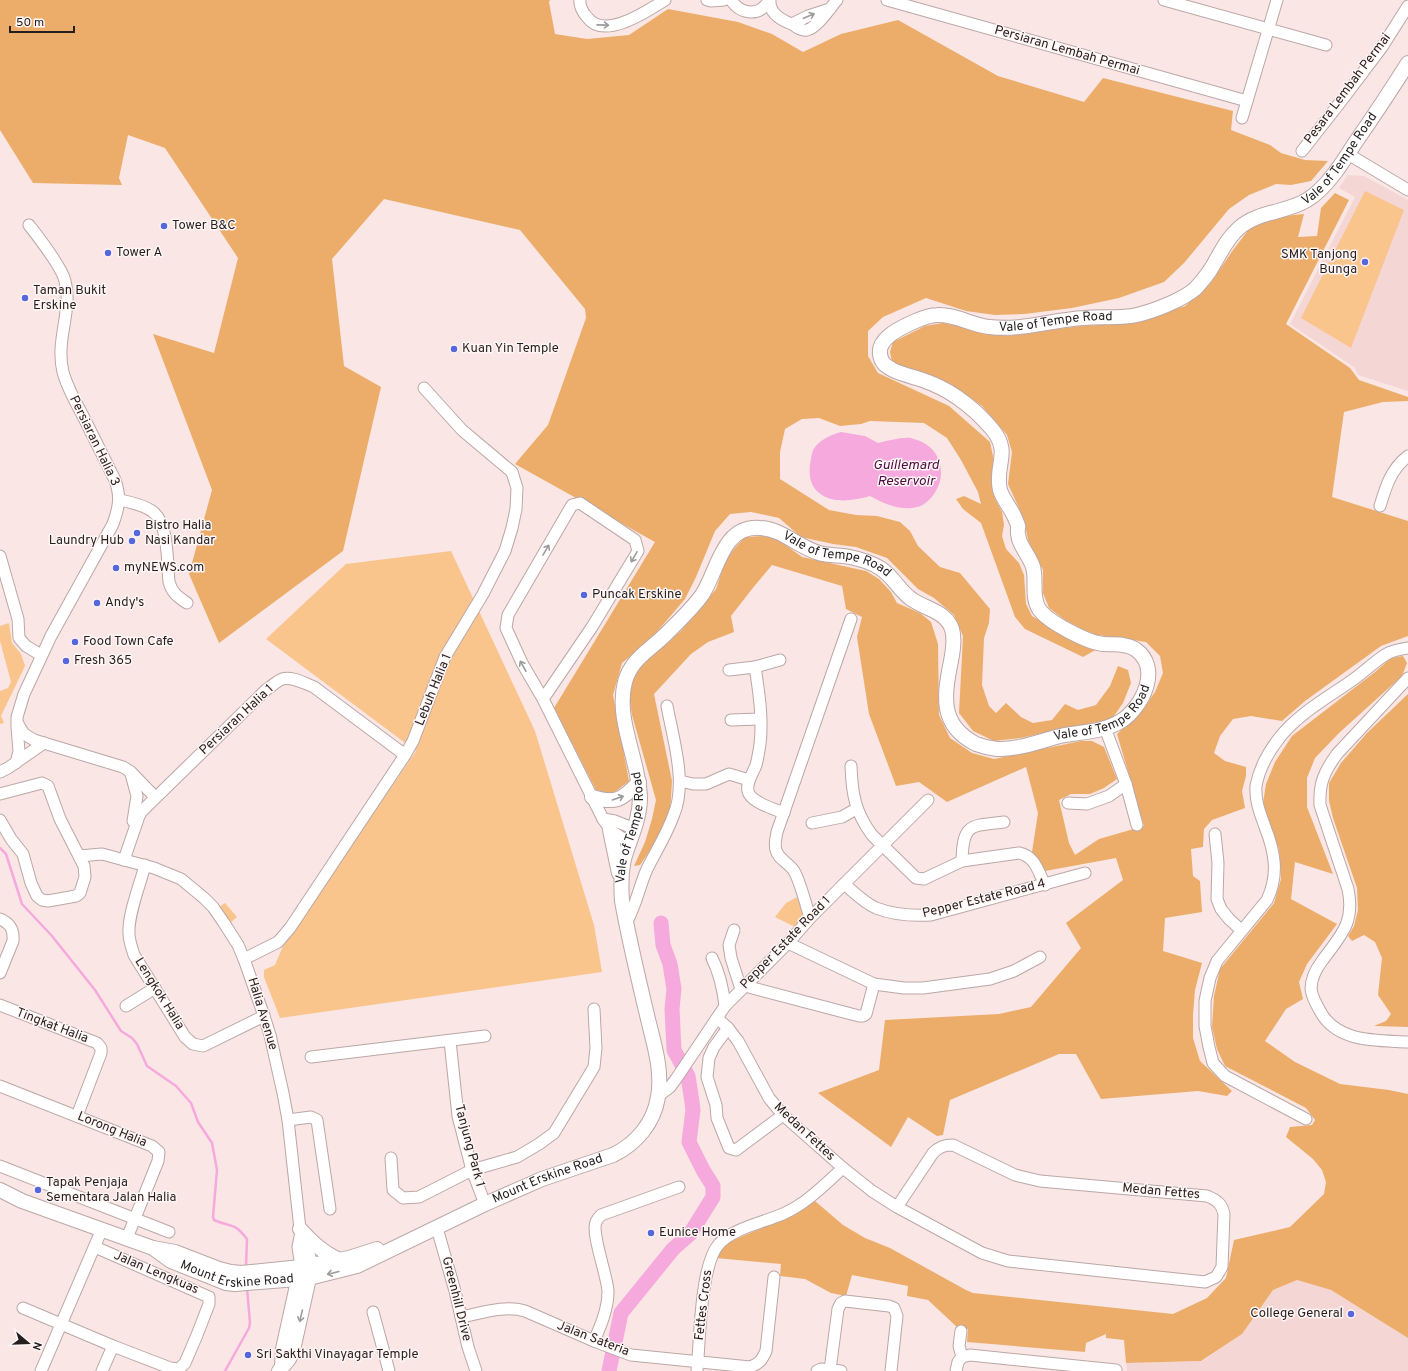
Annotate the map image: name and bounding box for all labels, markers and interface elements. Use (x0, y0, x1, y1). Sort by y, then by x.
scale bar (10, 8, 74, 34)
one-way arrow (802, 12, 814, 20)
text: 50 m (16, 15, 44, 31)
one-way arrow (596, 22, 609, 29)
street label: Persiaran Lembah Permai (992, 23, 1142, 79)
street label: Pesara Lembah Permai (1301, 31, 1395, 147)
street label: Vale of Tempe Road (1299, 110, 1381, 209)
place label: Tower B&C (172, 218, 236, 234)
marker: Tower B&C (159, 221, 169, 231)
place label: Tower A (116, 245, 162, 261)
place label: SMK Tanjong Bunga (1281, 247, 1357, 278)
marker: Tower A (103, 248, 113, 258)
marker: SMK Tanjong Bunga (1360, 257, 1370, 267)
place label: Taman Bukit Erskine (33, 283, 106, 314)
marker: Taman Bukit Erskine (20, 293, 30, 303)
street label: Vale of Tempe Road (999, 309, 1113, 336)
place label: Kuan Yin Temple (462, 341, 559, 357)
marker: Kuan Yin Temple (449, 344, 459, 354)
street label: Persiaran Halia 3 (65, 393, 123, 489)
water label: Guillemard Reservoir (873, 457, 940, 490)
place label: Bistro Halia Nasi Kandar (145, 518, 215, 549)
marker: Bistro Halia Nasi Kandar (132, 528, 142, 538)
street label: Vale of Tempe Road (780, 528, 894, 581)
place label: Laundry Hub (49, 533, 124, 549)
marker: Laundry Hub (127, 536, 137, 546)
one-way arrow (542, 544, 550, 556)
one-way arrow (630, 551, 638, 563)
place label: myNEWS.com (124, 560, 204, 576)
marker: myNEWS.com (111, 563, 121, 573)
place label: Puncak Erskine (592, 587, 682, 603)
marker: Puncak Erskine (579, 590, 589, 600)
place label: Andy's (105, 595, 144, 611)
marker: Andy's (92, 598, 102, 608)
place label: Food Town Cafe (83, 634, 173, 650)
marker: Food Town Cafe (70, 637, 80, 647)
street label: Lebuh Halia 1 (412, 652, 456, 728)
place label: Fresh 365 (74, 653, 132, 669)
marker: Fresh 365 (61, 656, 71, 666)
one-way arrow (519, 660, 527, 672)
street label: Persiaran Halia 1 (196, 681, 278, 759)
street label: Vale of Tempe Road (1052, 683, 1154, 745)
street label: Vale of Tempe Road (613, 770, 648, 884)
one-way arrow (612, 794, 624, 802)
street label: Pepper Estate Road 4 (921, 876, 1047, 922)
street label: Pepper Estate Road 1 (737, 893, 835, 993)
street label: Lengkok Halia (130, 955, 188, 1033)
street label: Halia Avenue (243, 976, 281, 1052)
street label: Tingkat Halia (14, 1005, 90, 1047)
street label: Medan Fettes (770, 1100, 838, 1164)
street label: Tanjung Park 1 (450, 1103, 488, 1189)
street label: Lorong Halia (75, 1109, 149, 1151)
street label: Mount Erskine Road (490, 1151, 605, 1208)
place label: Tapak Penjaja Sementara Jalan Halia (46, 1175, 176, 1206)
street label: Medan Fettes (1121, 1181, 1201, 1203)
marker: Tapak Penjaja Sementara Jalan Halia (33, 1185, 43, 1195)
place label: Eunice Home (659, 1225, 736, 1241)
marker: Eunice Home (646, 1228, 656, 1238)
street label: Jalan Lengkuas (111, 1248, 201, 1298)
street label: Greenhill Drive (438, 1255, 474, 1343)
street label: Mount Erskine Road (178, 1257, 294, 1292)
one-way arrow (327, 1269, 340, 1277)
street label: Fettes Cross (692, 1269, 716, 1341)
place label: College General (1250, 1306, 1343, 1322)
one-way arrow (296, 1309, 304, 1322)
marker: College General (1346, 1309, 1356, 1319)
street label: Jalan Sateria (555, 1318, 631, 1360)
north arrow (8, 1323, 48, 1363)
text: N (29, 1340, 44, 1352)
place label: Sri Sakthi Vinayagar Temple (256, 1347, 418, 1363)
marker: Sri Sakthi Vinayagar Temple (243, 1350, 253, 1360)

